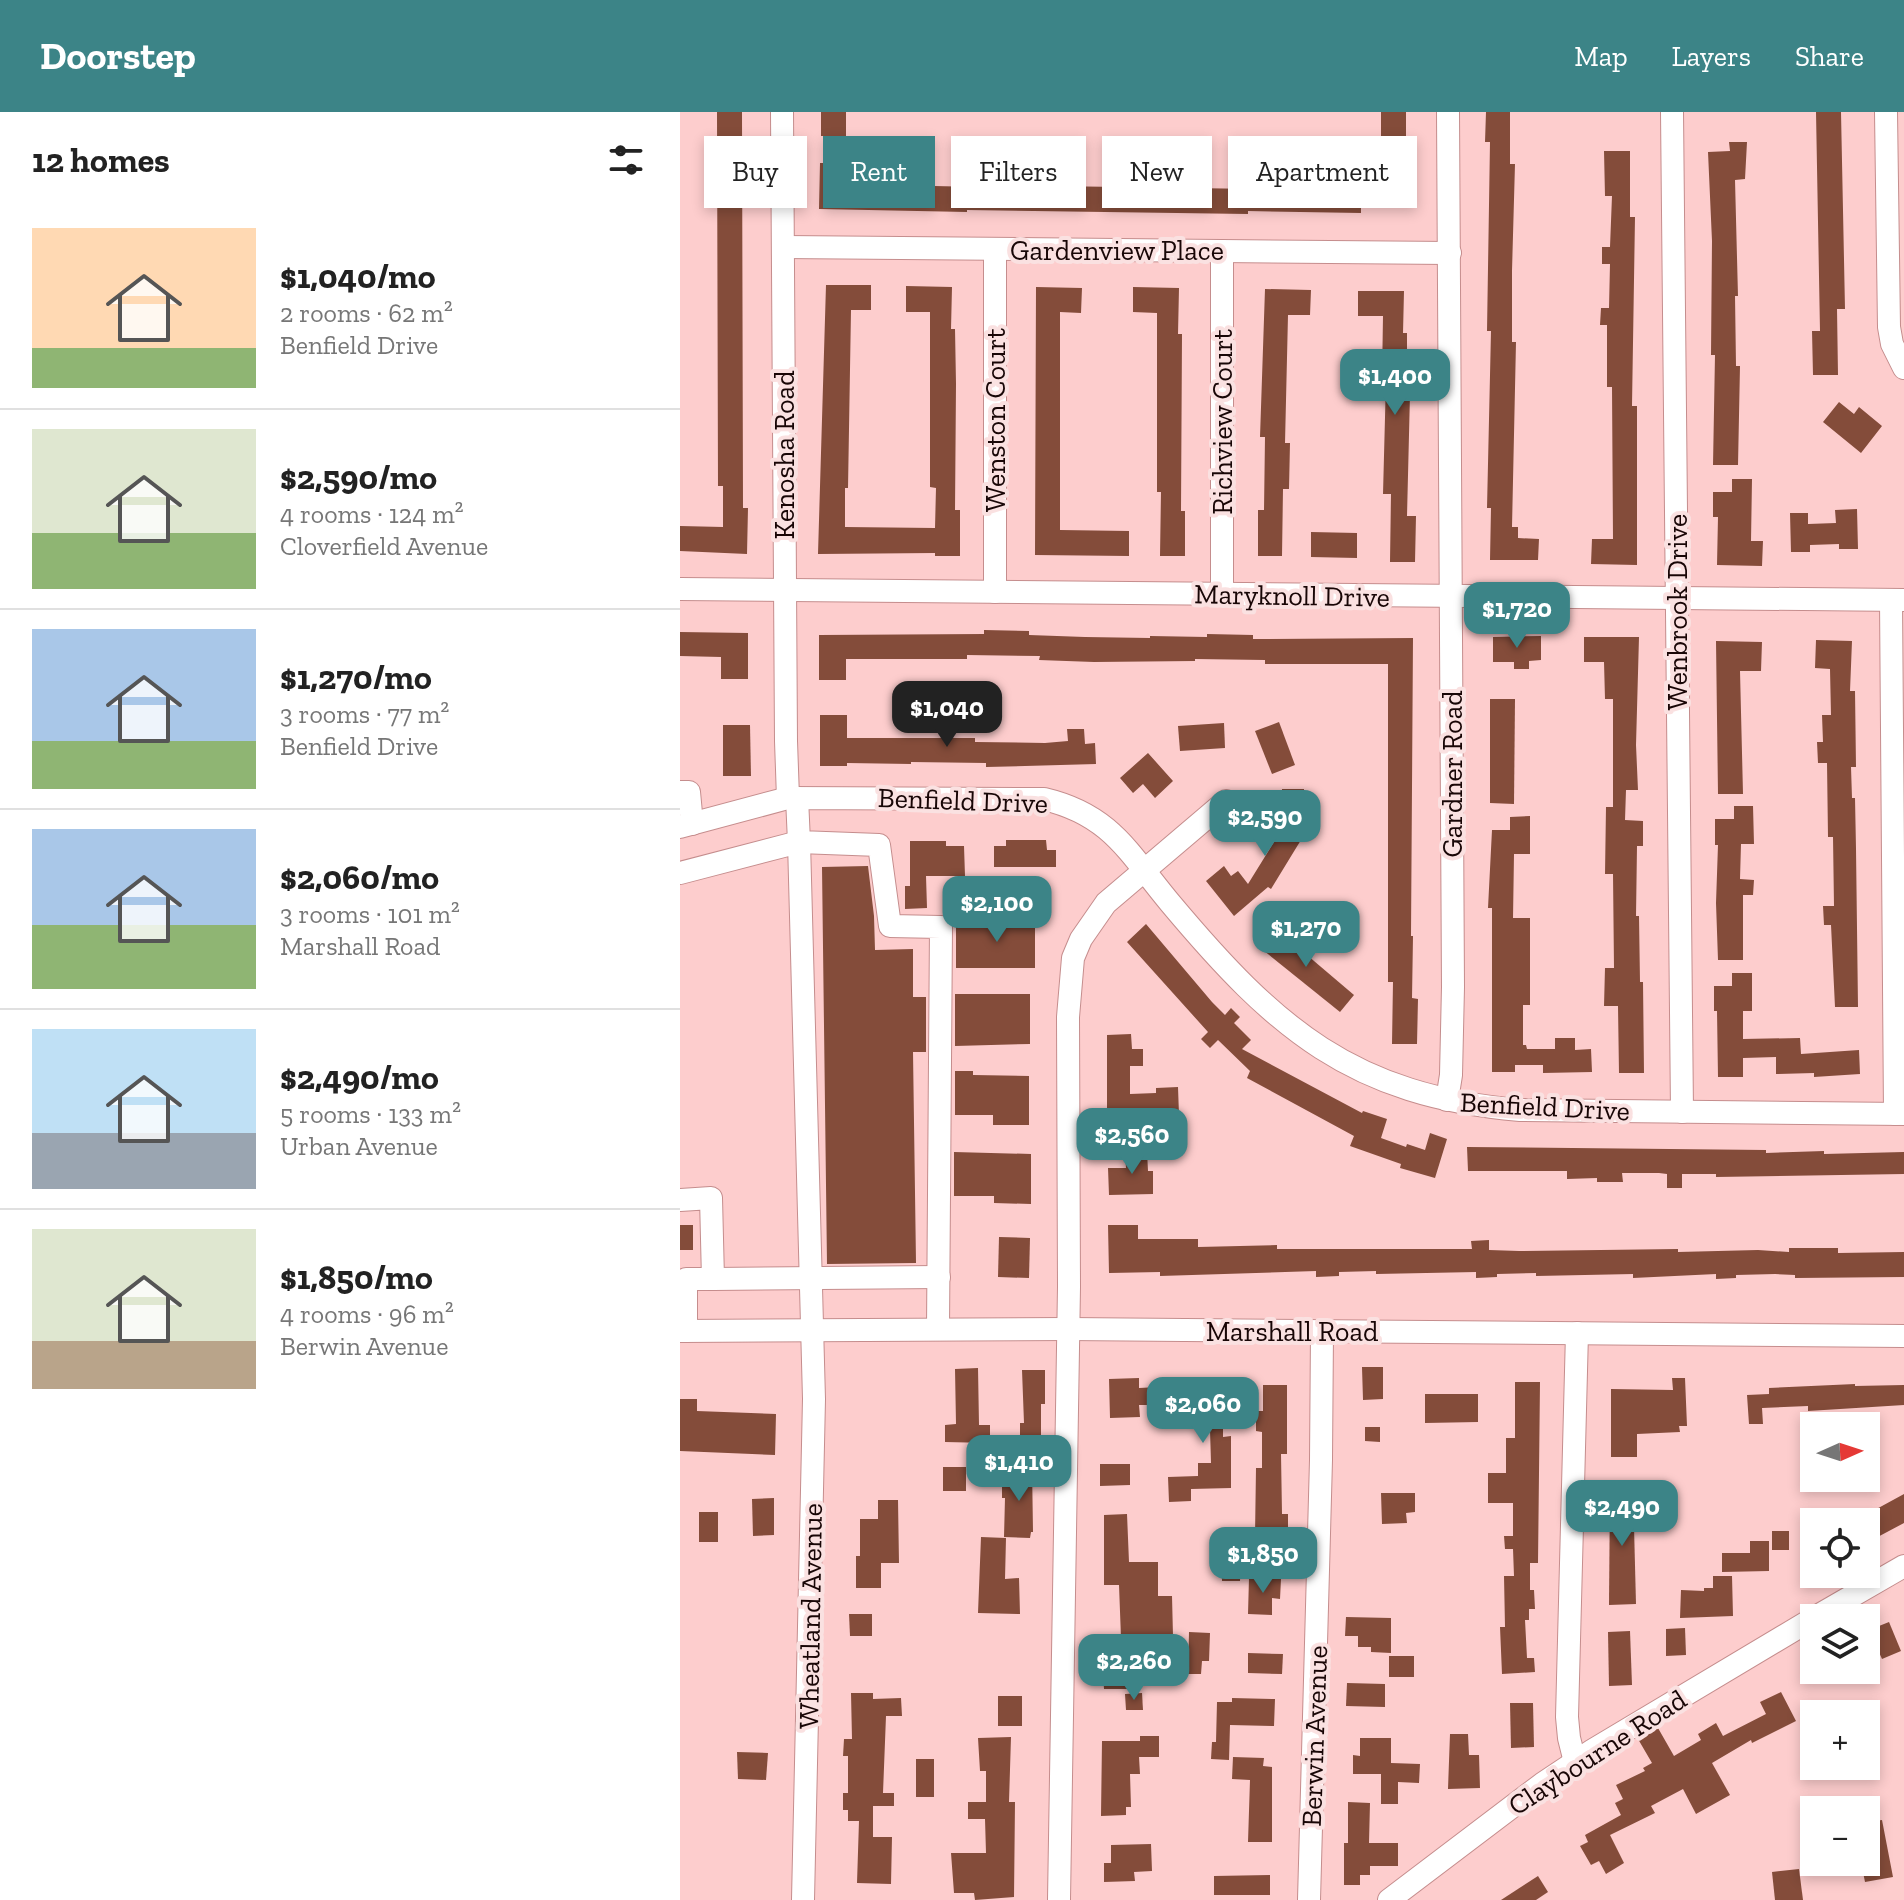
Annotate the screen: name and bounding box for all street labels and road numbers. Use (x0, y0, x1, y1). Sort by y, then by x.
street label: Gardenview Place (1010, 234, 1224, 267)
street label: Wenston Court (979, 327, 1012, 512)
street label: Richview Court (1206, 329, 1239, 515)
street label: Kenosha Road (768, 370, 801, 540)
street label: Wenbrook Drive (1661, 514, 1694, 710)
street label: Maryknoll Drive (1194, 577, 1390, 614)
street label: Gardner Road (1436, 690, 1469, 858)
street label: Benfield Drive (877, 781, 1049, 820)
street label: Benfield Drive (1459, 1086, 1631, 1127)
street label: Marshall Road (1206, 1315, 1378, 1348)
street label: Wheatland Avenue (792, 1503, 829, 1729)
street label: Berwin Avenue (1295, 1645, 1334, 1827)
street label: Claybourne Road (1502, 1683, 1692, 1822)

